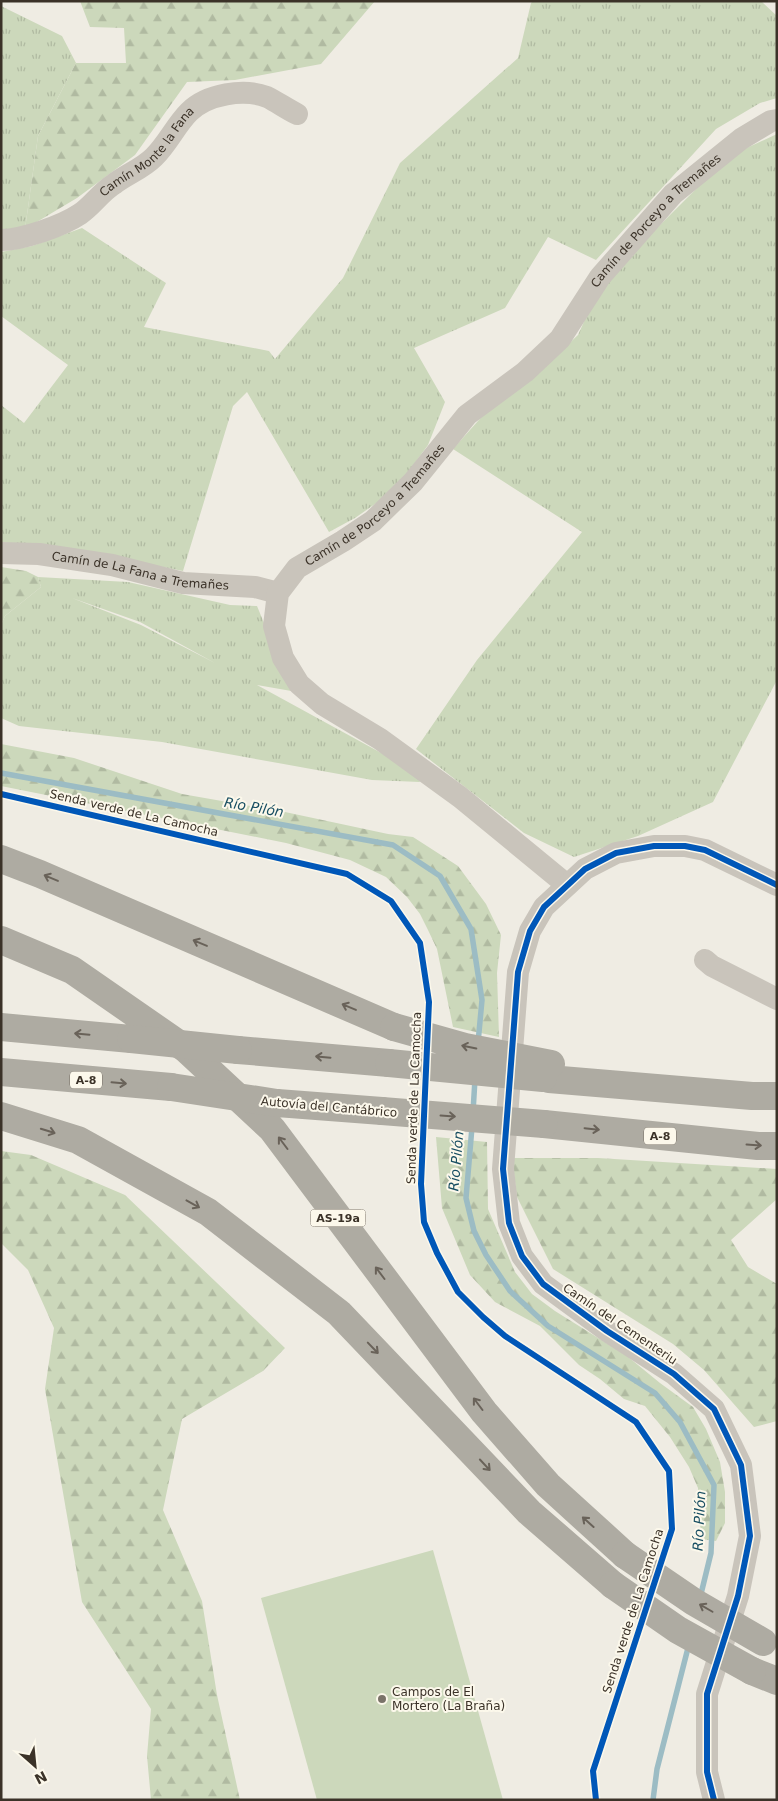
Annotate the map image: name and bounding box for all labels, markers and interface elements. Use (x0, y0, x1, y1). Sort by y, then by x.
street label: Camín Monte la Fana (97, 104, 197, 199)
street label: Camín de Porceyo a Tremañes (588, 151, 724, 290)
street label: Camín de Porceyo a Tremañes (302, 441, 448, 569)
street label: Camín de La Fana a Tremañes (51, 549, 229, 593)
street label: Senda verde de La Camocha (48, 787, 220, 839)
water label: Río Pilón (223, 794, 285, 820)
one-way arrow (44, 873, 59, 883)
one-way arrow (193, 937, 208, 947)
one-way arrow (342, 1002, 357, 1012)
street label: Senda verde de La Camocha (404, 1012, 424, 1184)
one-way arrow (75, 1030, 91, 1039)
one-way arrow (461, 1042, 477, 1052)
one-way arrow (315, 1052, 331, 1062)
road number: A-8 (70, 1072, 102, 1088)
one-way arrow (111, 1078, 127, 1087)
street label: Autovía del Cantábrico (260, 1094, 398, 1120)
one-way arrow (440, 1112, 456, 1121)
one-way arrow (584, 1124, 600, 1134)
one-way arrow (39, 1127, 55, 1136)
road number: A-8 (644, 1128, 676, 1144)
water label: Río Pilón (445, 1130, 467, 1192)
one-way arrow (278, 1136, 288, 1150)
one-way arrow (746, 1140, 762, 1150)
one-way arrow (185, 1199, 199, 1209)
road number: AS-19a (310, 1210, 366, 1226)
one-way arrow (375, 1267, 386, 1280)
street label: Camín del Cementeriu (560, 1281, 680, 1367)
one-way arrow (367, 1342, 379, 1354)
one-way arrow (473, 1397, 483, 1411)
one-way arrow (479, 1459, 491, 1472)
water label: Río Pilón (689, 1490, 709, 1552)
one-way arrow (582, 1516, 595, 1528)
street label: Senda verde de La Camocha (600, 1527, 666, 1695)
one-way arrow (699, 1603, 713, 1613)
place label: Campos de El Mortero (La Braña) (392, 1685, 505, 1713)
marker: Campos de El Mortero (La Braña) (376, 1693, 388, 1705)
north arrow (10, 1741, 60, 1791)
text: N (32, 1768, 50, 1787)

